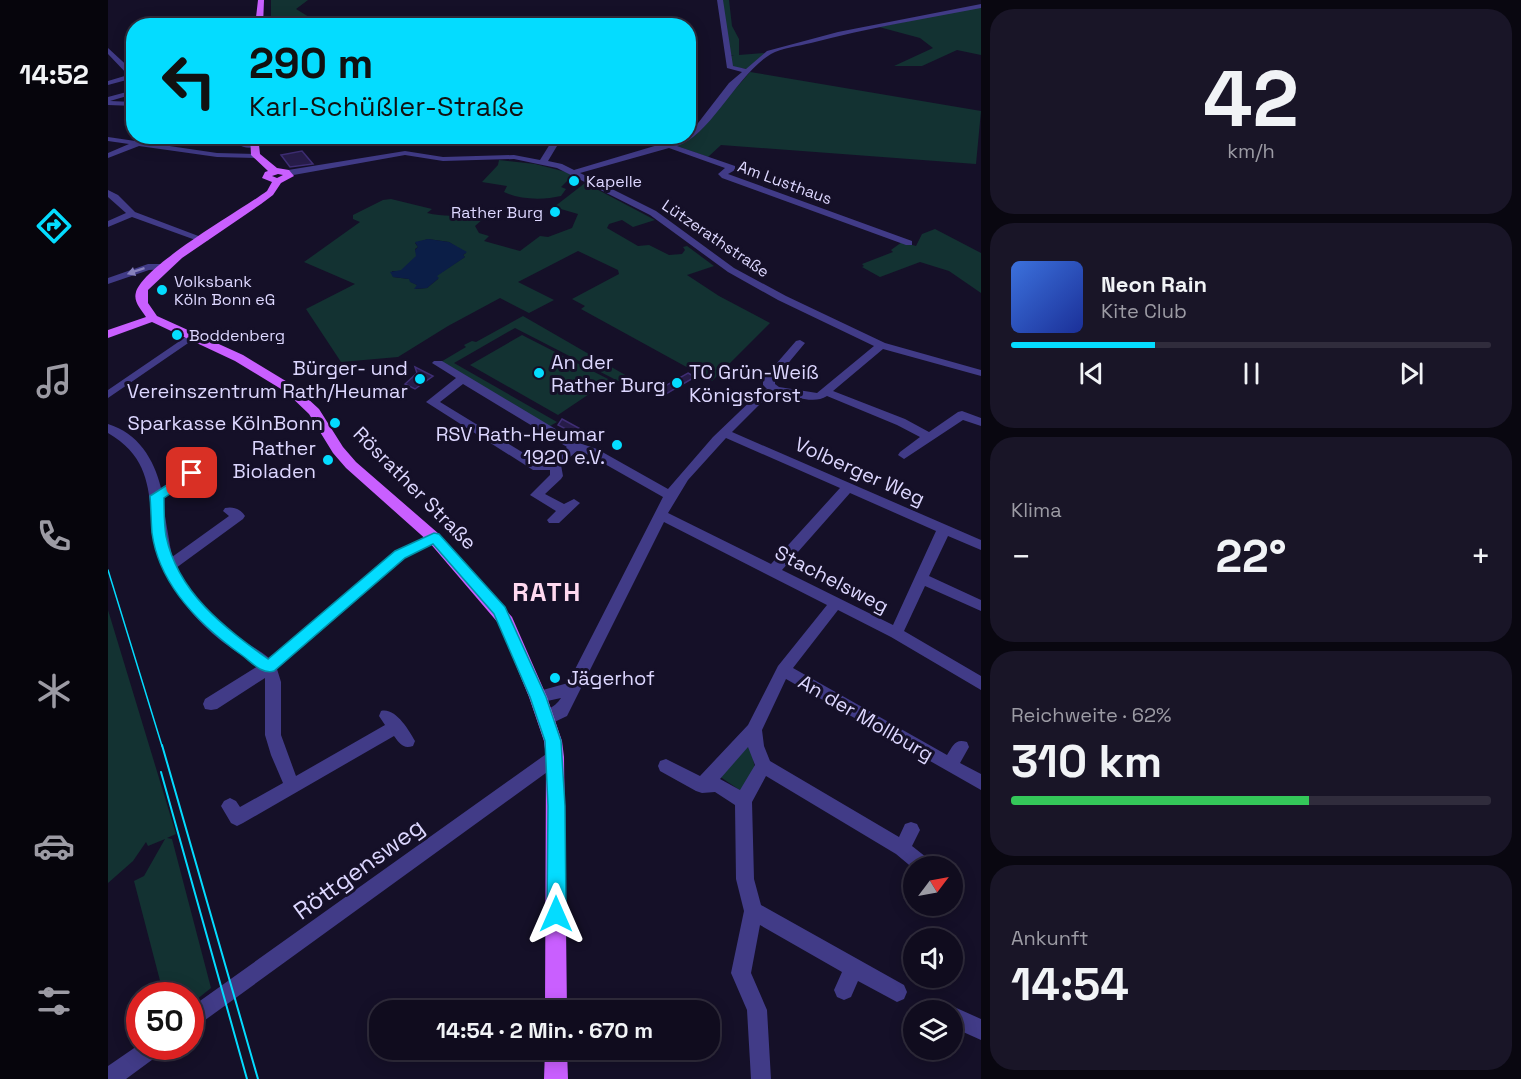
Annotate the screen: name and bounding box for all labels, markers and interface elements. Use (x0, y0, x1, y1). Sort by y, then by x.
text: 290 m (249, 37, 374, 90)
icon: left (150, 42, 228, 120)
text: 42 (1203, 49, 1299, 149)
text: 14:52 (19, 57, 89, 92)
text: Karl-Schüßler-Straße (249, 89, 524, 124)
text: km/h (1227, 138, 1275, 164)
street label: Am Lusthaus (735, 156, 835, 209)
place label: Kapelle (586, 171, 642, 192)
marker: Kapelle (567, 174, 581, 188)
street label: Lützerathstraße (658, 195, 773, 282)
place label: Rather Burg (451, 202, 543, 223)
icon: directions (33, 205, 75, 247)
marker: Rather Burg (548, 205, 562, 219)
one-way arrow (127, 266, 145, 276)
text: Neon Rain (1101, 270, 1207, 298)
place label: Volksbank Köln Bonn eG (174, 271, 275, 310)
marker: Volksbank Köln Bonn eG (155, 283, 169, 297)
text: Kite Club (1101, 298, 1187, 324)
place label: Boddenberg (189, 325, 285, 346)
marker: Boddenberg (170, 328, 184, 342)
place label: An der Rather Burg (551, 349, 666, 398)
place label: Bürger- und Vereinszentrum Rath/Heumar (127, 355, 408, 404)
icon: previous (1075, 357, 1108, 390)
icon: pause (1235, 357, 1268, 390)
icon: next (1395, 357, 1428, 390)
place label: TC Grün-Weiß Königsforst (689, 359, 819, 408)
icon: music (33, 360, 75, 402)
marker: An der Rather Burg (532, 366, 546, 380)
marker: Bürger- und Vereinszentrum Rath/Heumar (413, 372, 427, 386)
marker: TC Grün-Weiß Königsforst (670, 376, 684, 390)
place label: Sparkasse KölnBonn (127, 410, 323, 436)
marker: Sparkasse KölnBonn (328, 416, 342, 430)
street label: Rösrather Straße (348, 421, 482, 555)
place label: RSV Rath-Heumar 1920 e.V. (436, 421, 605, 470)
street label: Volberger Weg (791, 431, 929, 511)
place label: Rather Bioladen (232, 435, 316, 484)
marker: RSV Rath-Heumar 1920 e.V. (610, 438, 624, 452)
pin (166, 447, 217, 498)
marker: Rather Bioladen (321, 453, 335, 467)
icon: arrive (175, 456, 208, 489)
text: Klima (1011, 497, 1062, 523)
icon: phone (33, 515, 75, 557)
text: 22° (1215, 528, 1287, 585)
text: − (1011, 536, 1031, 578)
text: + (1471, 536, 1491, 578)
street label: Stachelsweg (771, 539, 893, 619)
district label: RATH (512, 575, 582, 609)
place label: Jägerhof (567, 665, 655, 691)
street label: An der Mollburg (794, 669, 938, 767)
icon: climate (33, 670, 75, 712)
marker: Jägerhof (548, 671, 562, 685)
text: Reichweite · 62% (1011, 702, 1171, 728)
text: 310 km (1011, 733, 1162, 790)
street label: Röttgensweg (287, 811, 430, 926)
icon: car (33, 825, 75, 867)
north arrow (903, 856, 963, 916)
map controls (903, 856, 963, 1060)
position arrow (524, 882, 588, 946)
text: Ankunft (1011, 925, 1089, 951)
button: sound (903, 928, 963, 988)
text: 14:54 (1011, 956, 1129, 1013)
icon: filters (33, 980, 75, 1022)
speed limit sign: 50 (126, 982, 204, 1060)
button: layers (903, 1000, 963, 1060)
text: 14:54 · 2 Min. · 670 m (436, 1016, 653, 1044)

